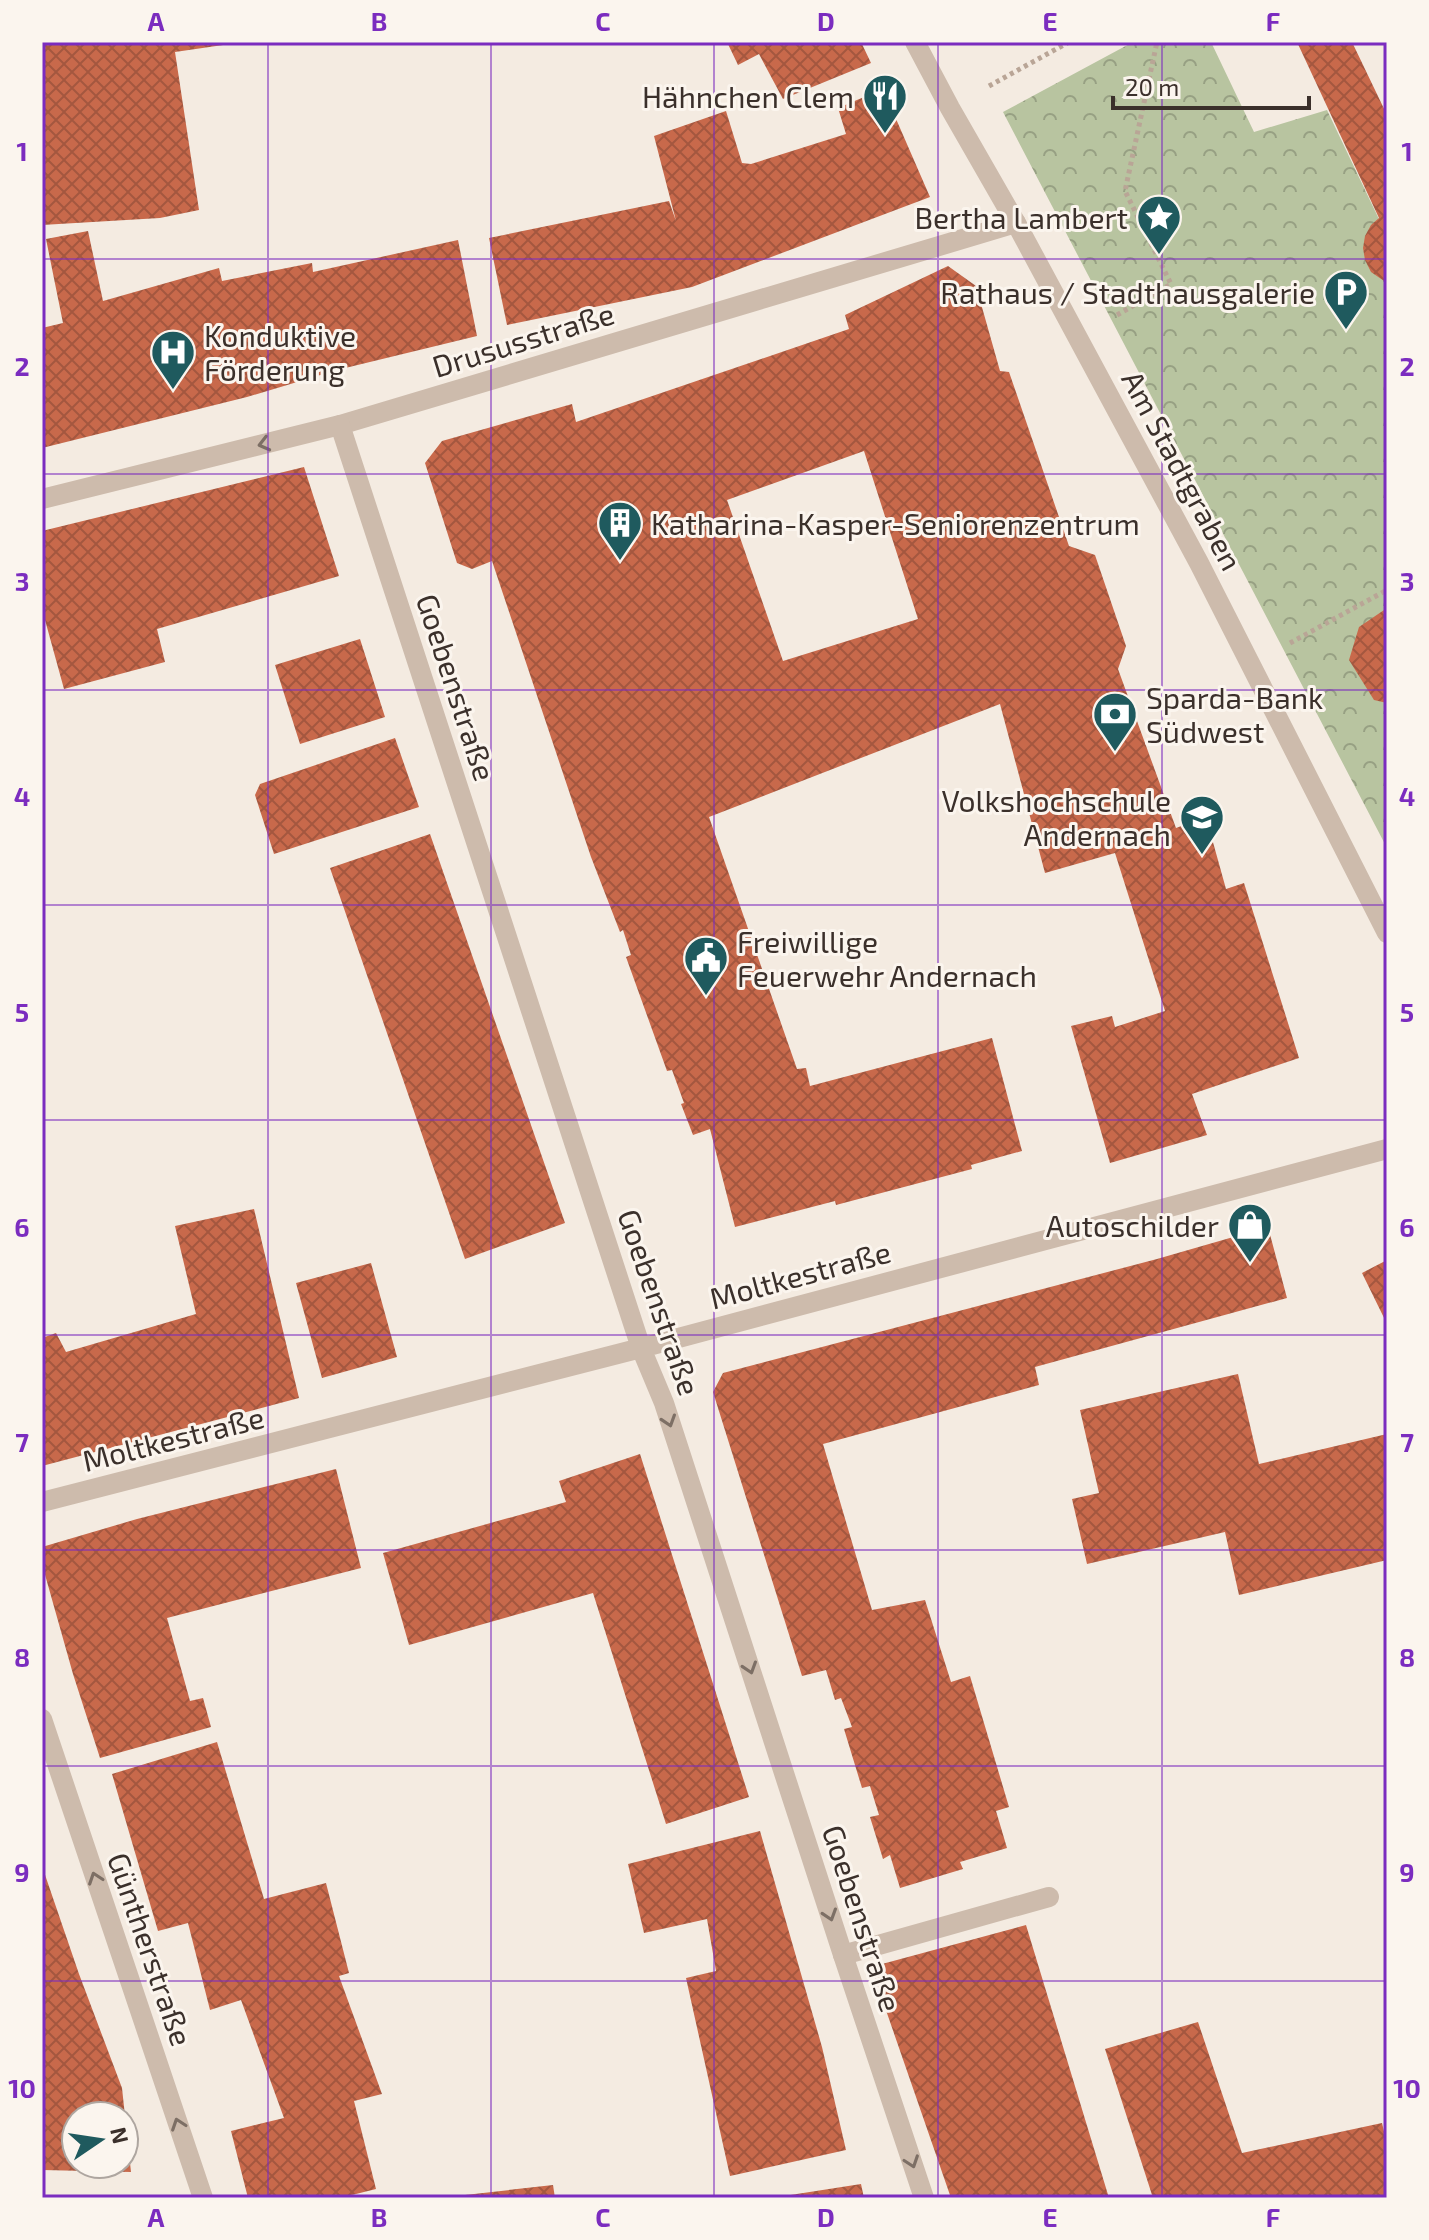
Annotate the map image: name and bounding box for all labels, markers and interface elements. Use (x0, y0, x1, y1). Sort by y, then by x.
text: A (148, 5, 165, 36)
text: B (371, 5, 387, 36)
text: C (595, 5, 611, 36)
text: D (817, 5, 835, 36)
text: E (1042, 5, 1058, 36)
text: F (1266, 5, 1280, 36)
scale bar (1113, 60, 1309, 110)
restaurant icon: Hähnchen Clem (861, 72, 909, 135)
text: 20 m (1125, 72, 1179, 101)
place label: Hähnchen Clem (642, 78, 854, 114)
text: 1 (16, 135, 28, 166)
text: 1 (1401, 135, 1413, 166)
place icon: Bertha Lambert (1135, 193, 1183, 256)
place label: Bertha Lambert (914, 199, 1128, 235)
parking icon: Rathaus / Stadthausgalerie (1322, 268, 1370, 331)
place label: Rathaus / Stadthausgalerie (940, 274, 1315, 310)
street label: Drususstraße (428, 294, 618, 384)
place label: Konduktive Förderung (204, 317, 356, 387)
hospital icon: Konduktive Förderung (149, 328, 197, 391)
text: 2 (14, 350, 30, 381)
text: 2 (1399, 350, 1415, 381)
street label: Am Stadtgraben (1115, 364, 1251, 576)
one-way arrow (257, 434, 271, 451)
building icon: Katharina-Kasper-Seniorenzentrum (596, 499, 644, 562)
place label: Katharina-Kasper-Seniorenzentrum (651, 505, 1140, 541)
text: 3 (15, 565, 29, 596)
text: 3 (1400, 565, 1414, 596)
street label: Goebenstraße (410, 589, 504, 785)
place label: Sparda-Bank Südwest (1146, 679, 1323, 749)
bank icon: Sparda-Bank Südwest (1091, 690, 1139, 753)
text: 4 (14, 780, 30, 811)
text: 4 (1399, 780, 1415, 811)
place label: Volkshochschule Andernach (941, 782, 1171, 852)
school or university icon: Volkshochschule Andernach (1178, 793, 1226, 856)
place label: Freiwillige Feuerwehr Andernach (737, 923, 1037, 993)
public building icon: Freiwillige Feuerwehr Andernach (682, 934, 730, 997)
text: 5 (15, 996, 29, 1027)
text: 5 (1400, 996, 1414, 1027)
shop icon: Autoschilder (1226, 1201, 1274, 1264)
street label: Goebenstraße (611, 1204, 709, 1400)
place label: Autoschilder (1046, 1207, 1219, 1243)
text: 6 (14, 1211, 30, 1242)
text: 6 (1399, 1211, 1415, 1242)
street label: Moltkestraße (706, 1233, 894, 1315)
street label: Moltkestraße (78, 1398, 268, 1478)
one-way arrow (660, 1413, 676, 1427)
text: 7 (15, 1426, 29, 1457)
text: 7 (1400, 1426, 1414, 1457)
text: 8 (14, 1641, 30, 1672)
text: 8 (1399, 1641, 1415, 1672)
one-way arrow (740, 1660, 756, 1674)
street label: Goebenstraße (816, 1820, 910, 2016)
street label: Güntherstraße (101, 1848, 201, 2050)
text: 9 (14, 1856, 30, 1887)
text: 9 (1399, 1856, 1415, 1887)
one-way arrow (89, 1871, 105, 1885)
one-way arrow (820, 1908, 836, 1922)
text: 10 (8, 2072, 36, 2103)
text: 10 (1393, 2072, 1421, 2103)
north arrow (60, 2100, 140, 2180)
one-way arrow (172, 2118, 188, 2132)
text: N (106, 2125, 135, 2146)
one-way arrow (903, 2154, 919, 2168)
text: A (148, 2201, 165, 2232)
text: B (371, 2201, 387, 2232)
text: C (595, 2201, 611, 2232)
text: D (817, 2201, 835, 2232)
text: E (1042, 2201, 1058, 2232)
text: F (1266, 2201, 1280, 2232)

